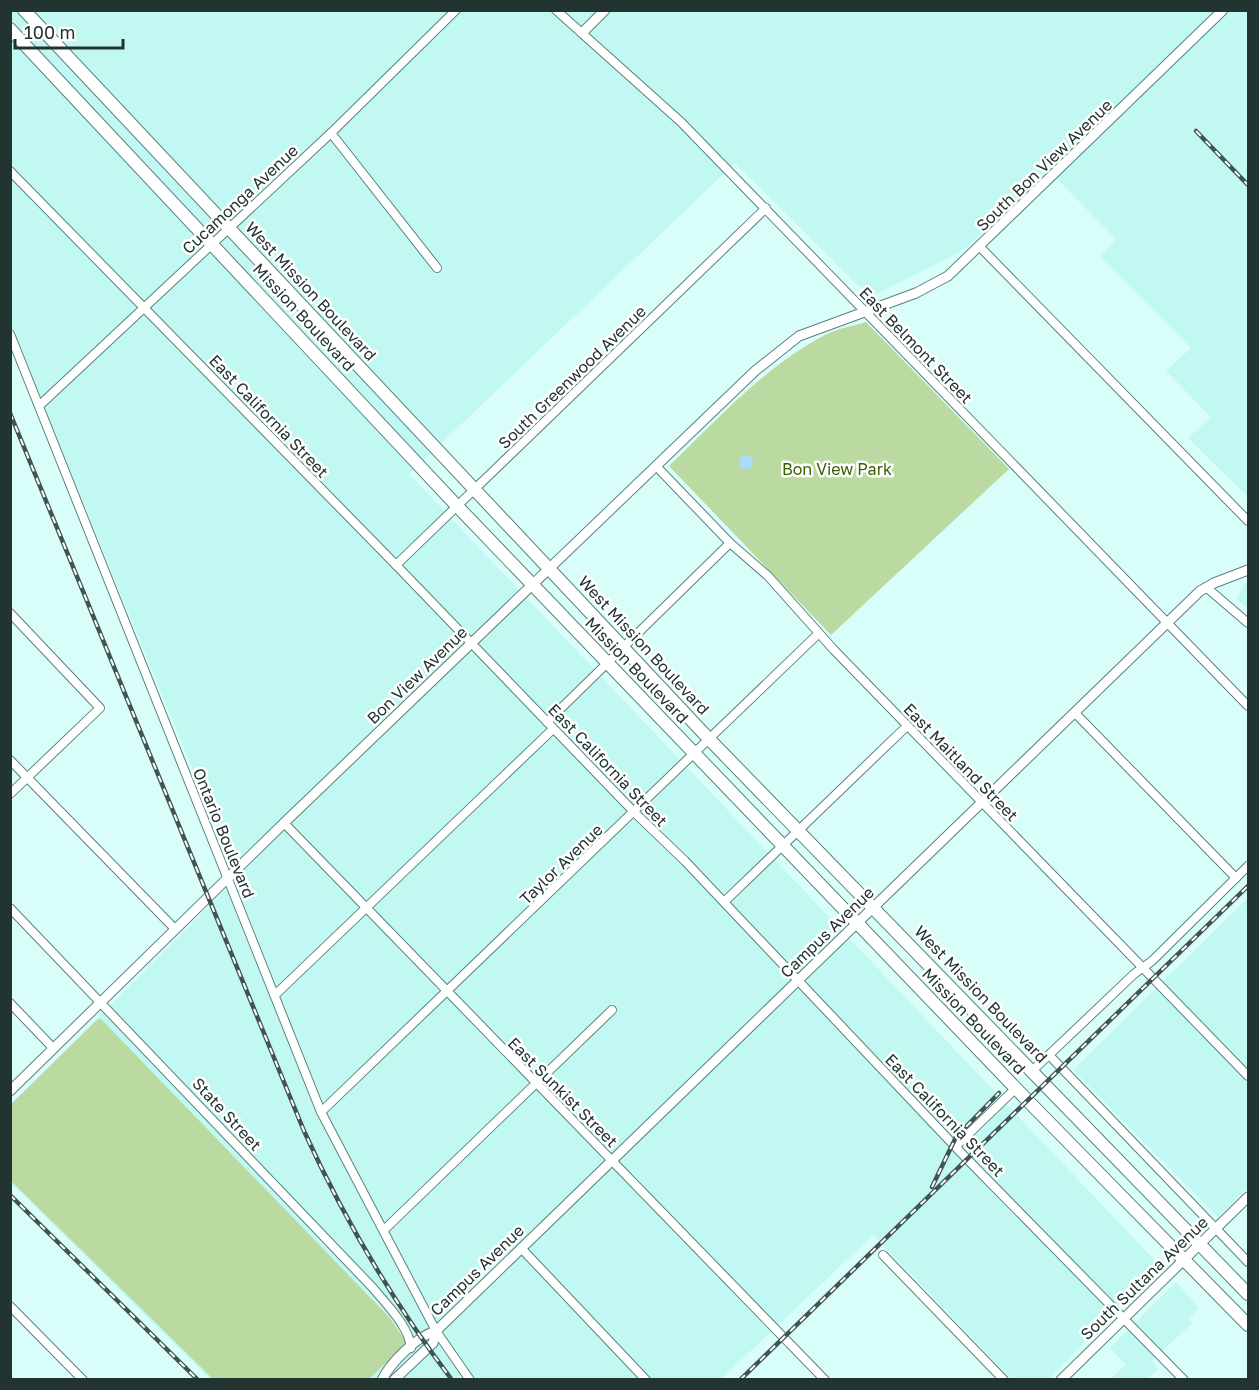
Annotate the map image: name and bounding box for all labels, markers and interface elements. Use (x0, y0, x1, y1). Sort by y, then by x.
scale bar (15, 12, 123, 50)
text: 100 m (24, 21, 75, 43)
street label: South Bon View Avenue (972, 95, 1116, 235)
street label: Cucamonga Avenue (178, 140, 302, 258)
street label: West Mission Boulevard (242, 218, 380, 364)
street label: Mission Boulevard (249, 259, 359, 375)
street label: East Belmont Street (855, 283, 977, 407)
street label: South Greenwood Avenue (494, 301, 650, 453)
street label: East California Street (205, 350, 333, 482)
park label: Bon View Park (782, 459, 892, 479)
street label: West Mission Boulevard (575, 572, 713, 718)
street label: Mission Boulevard (581, 613, 693, 727)
street label: Bon View Avenue (363, 622, 471, 728)
street label: East California Street (544, 699, 672, 831)
street label: East Maitland Street (900, 699, 1022, 825)
street label: Ontario Boulevard (189, 765, 259, 901)
street label: Taylor Avenue (515, 819, 607, 909)
street label: Campus Avenue (776, 882, 878, 982)
street label: West Mission Boulevard (911, 922, 1051, 1066)
street label: Mission Boulevard (918, 964, 1030, 1078)
street label: East Sunkist Street (504, 1033, 622, 1151)
street label: East California Street (881, 1049, 1009, 1181)
street label: State Street (188, 1073, 266, 1155)
street label: South Sultana Avenue (1076, 1212, 1212, 1344)
street label: Campus Avenue (426, 1220, 528, 1320)

